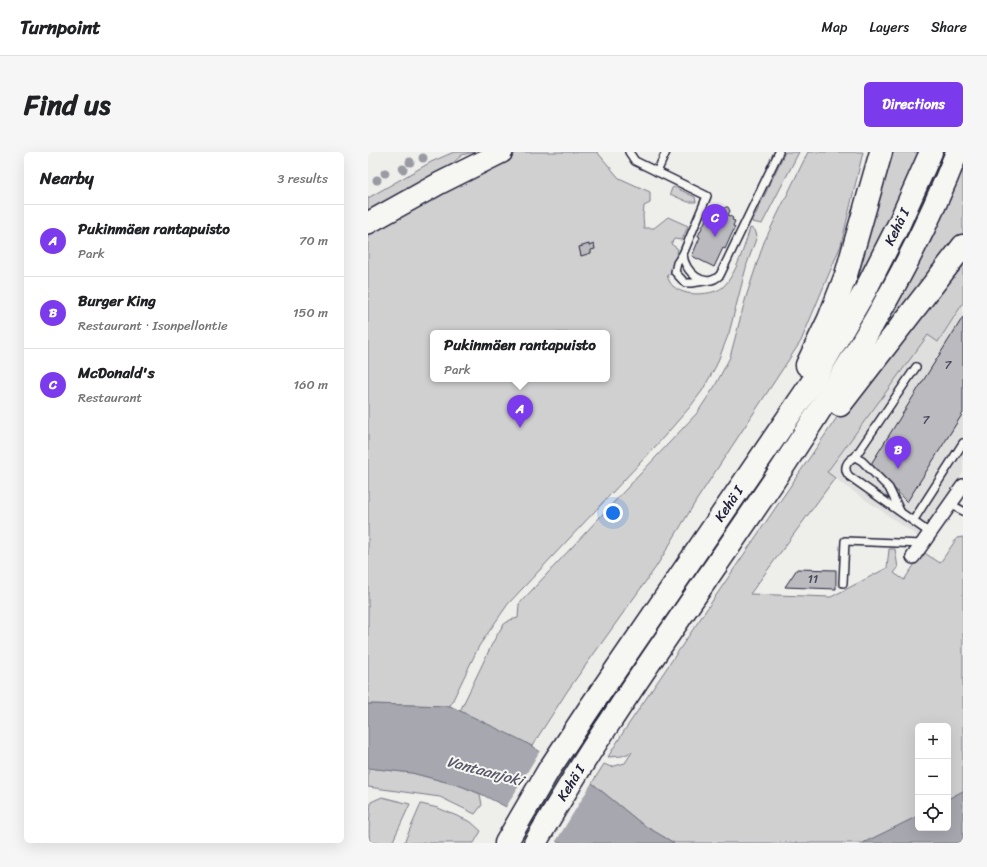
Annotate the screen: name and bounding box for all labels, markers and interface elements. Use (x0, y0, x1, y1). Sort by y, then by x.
text: Turnpoint (20, 11, 101, 44)
text: Map (822, 15, 847, 40)
text: Layers (869, 15, 909, 40)
text: Share (931, 15, 967, 40)
text: Find us (24, 80, 111, 129)
button: Directions (864, 82, 963, 127)
text: Nearby (40, 163, 94, 193)
text: 3 results (277, 167, 328, 190)
street label: Kehä I (877, 203, 917, 250)
pin: C (702, 204, 728, 237)
text: Pukinmäen rantapuisto (78, 216, 230, 242)
text: A (49, 229, 57, 252)
text: 70 m (299, 229, 328, 252)
text: Park (78, 242, 105, 265)
text: Burger King (78, 288, 156, 314)
text: B (49, 301, 57, 324)
text: 150 m (293, 301, 328, 324)
text: Restaurant · Isonpellontie (78, 314, 228, 337)
popup (430, 330, 610, 382)
text: Pukinmäen rantapuisto (444, 332, 596, 358)
house number: 7 (945, 354, 953, 376)
text: Park (444, 358, 471, 381)
text: McDonald's (78, 360, 155, 386)
text: C (49, 373, 57, 396)
text: 160 m (293, 373, 328, 396)
text: Restaurant (78, 386, 142, 409)
pin: A (507, 395, 533, 428)
house number: 7 (923, 409, 931, 431)
pin: B (885, 436, 911, 469)
street label: Kehä I (708, 480, 751, 527)
your location (603, 503, 623, 523)
house number: 11 (808, 568, 818, 590)
map controls (915, 723, 951, 831)
button: + (915, 723, 951, 759)
water label: Vantaanjoki (444, 748, 529, 794)
street label: Kehä I (550, 758, 593, 806)
button: − (915, 759, 951, 795)
button: locate (915, 795, 951, 831)

